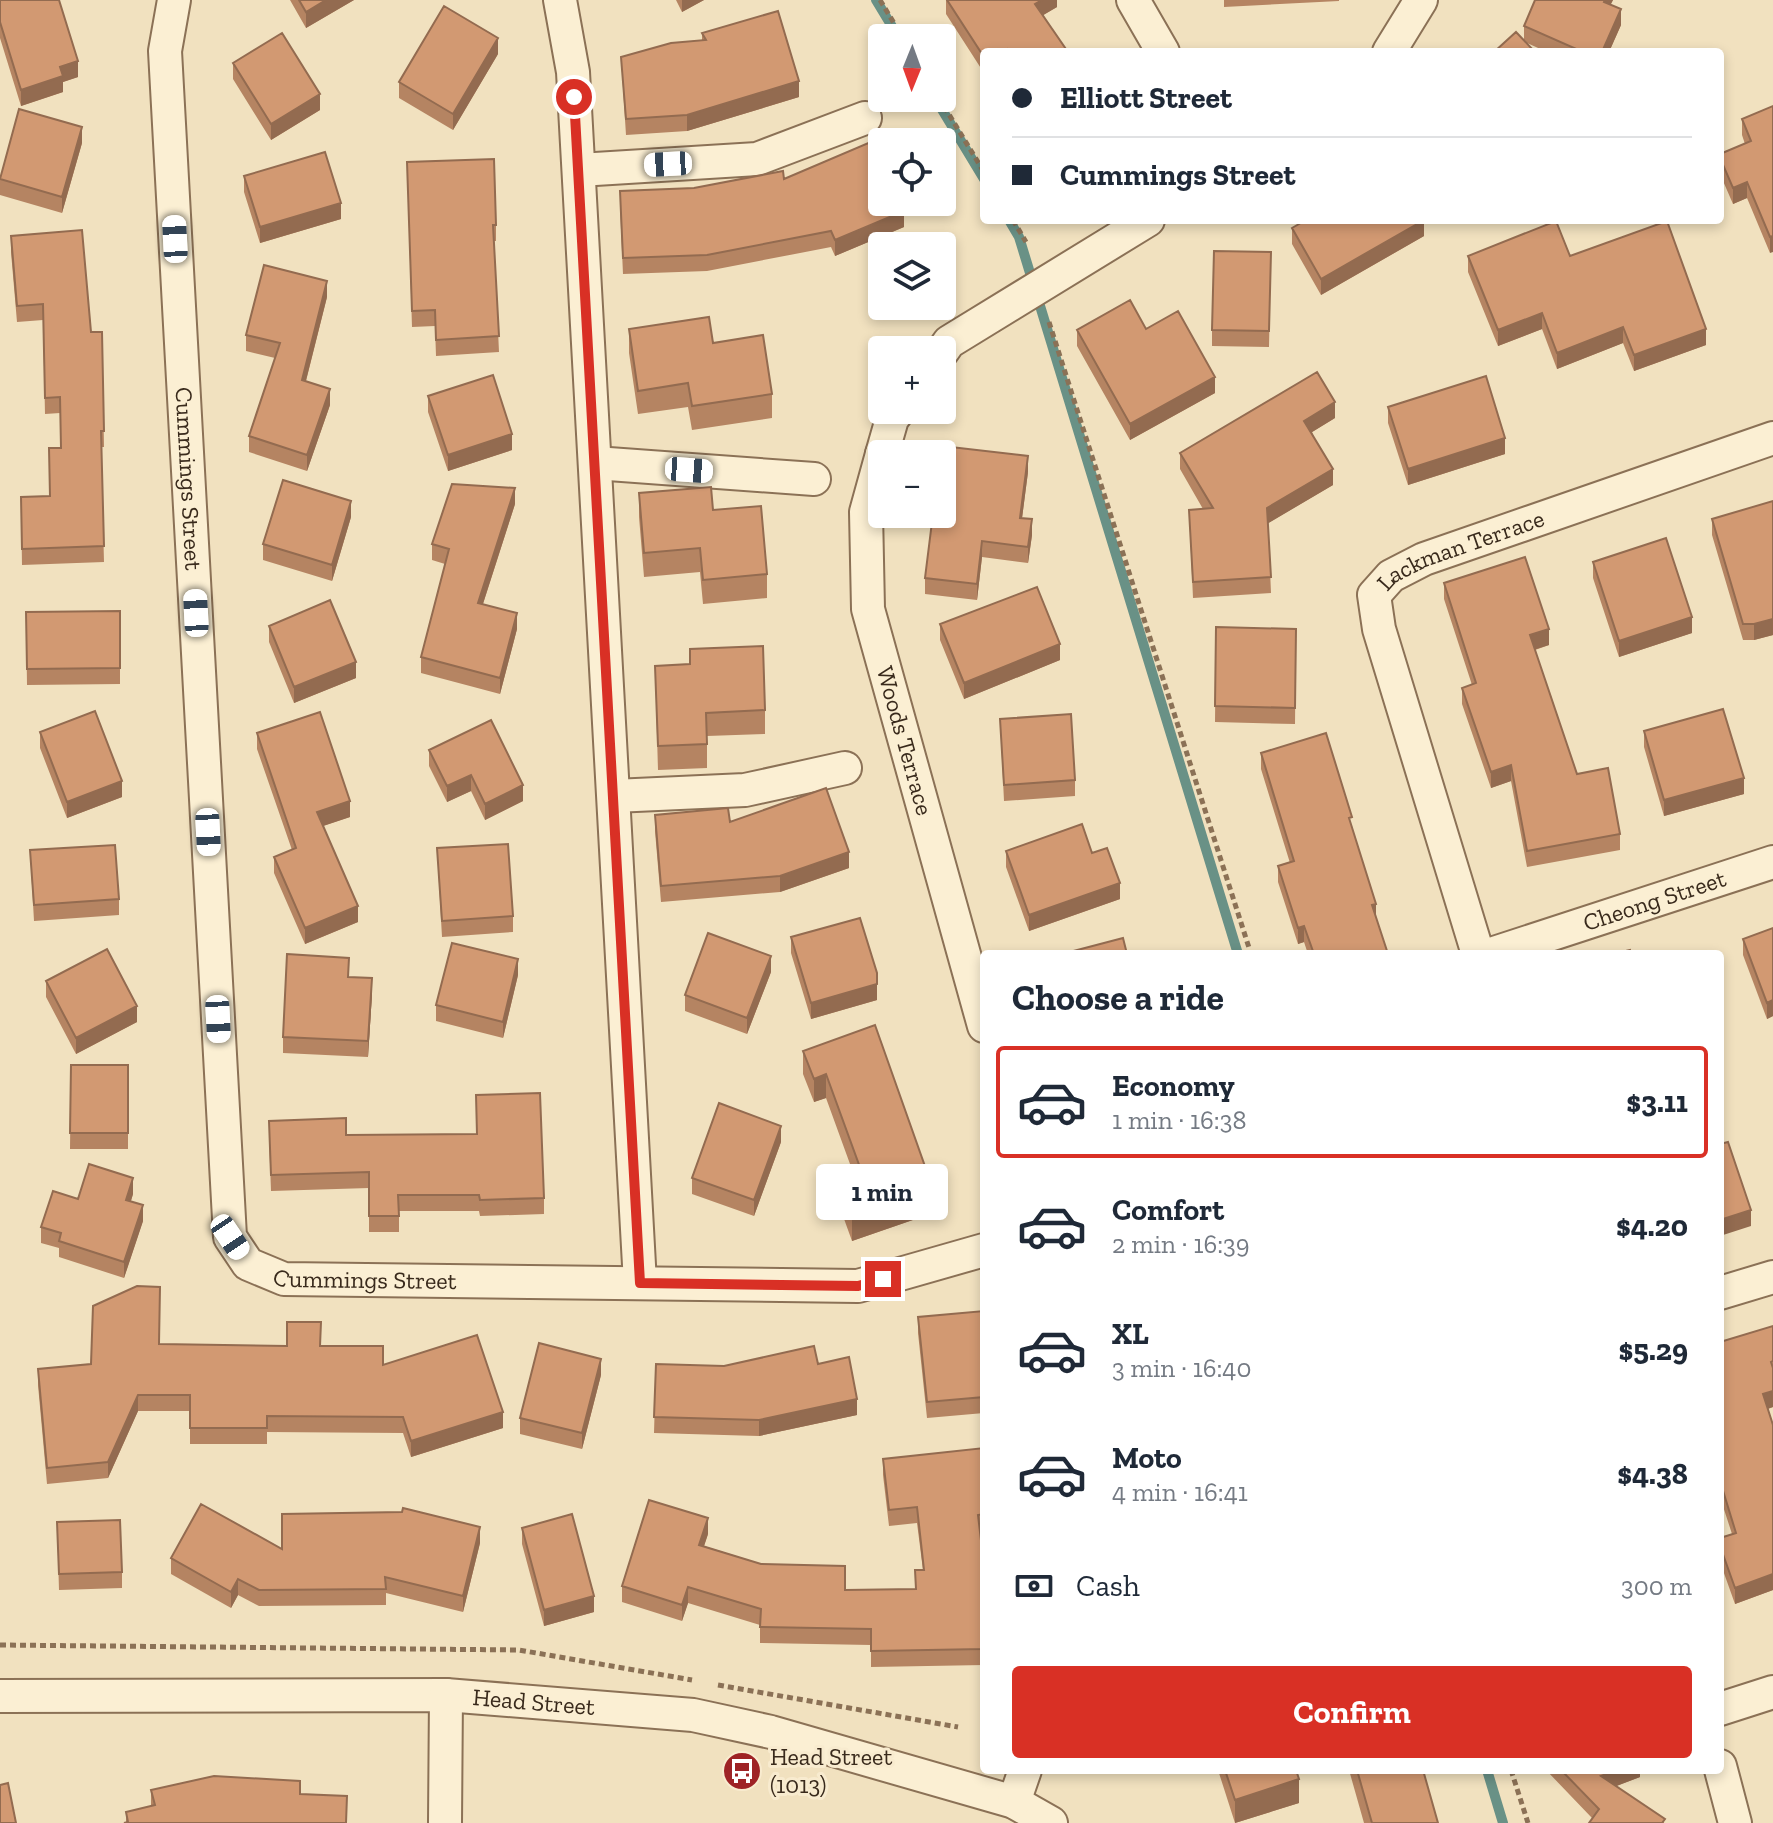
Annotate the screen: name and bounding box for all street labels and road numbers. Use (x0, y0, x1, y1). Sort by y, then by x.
street label: Cummings Street (169, 386, 208, 571)
street label: Lackman Terrace (1370, 503, 1548, 596)
street label: Woods Terrace (871, 663, 940, 818)
street label: Cheong Street (1579, 863, 1729, 937)
street label: Cummings Street (269, 1261, 457, 1295)
street label: Head Street (472, 1682, 596, 1721)

